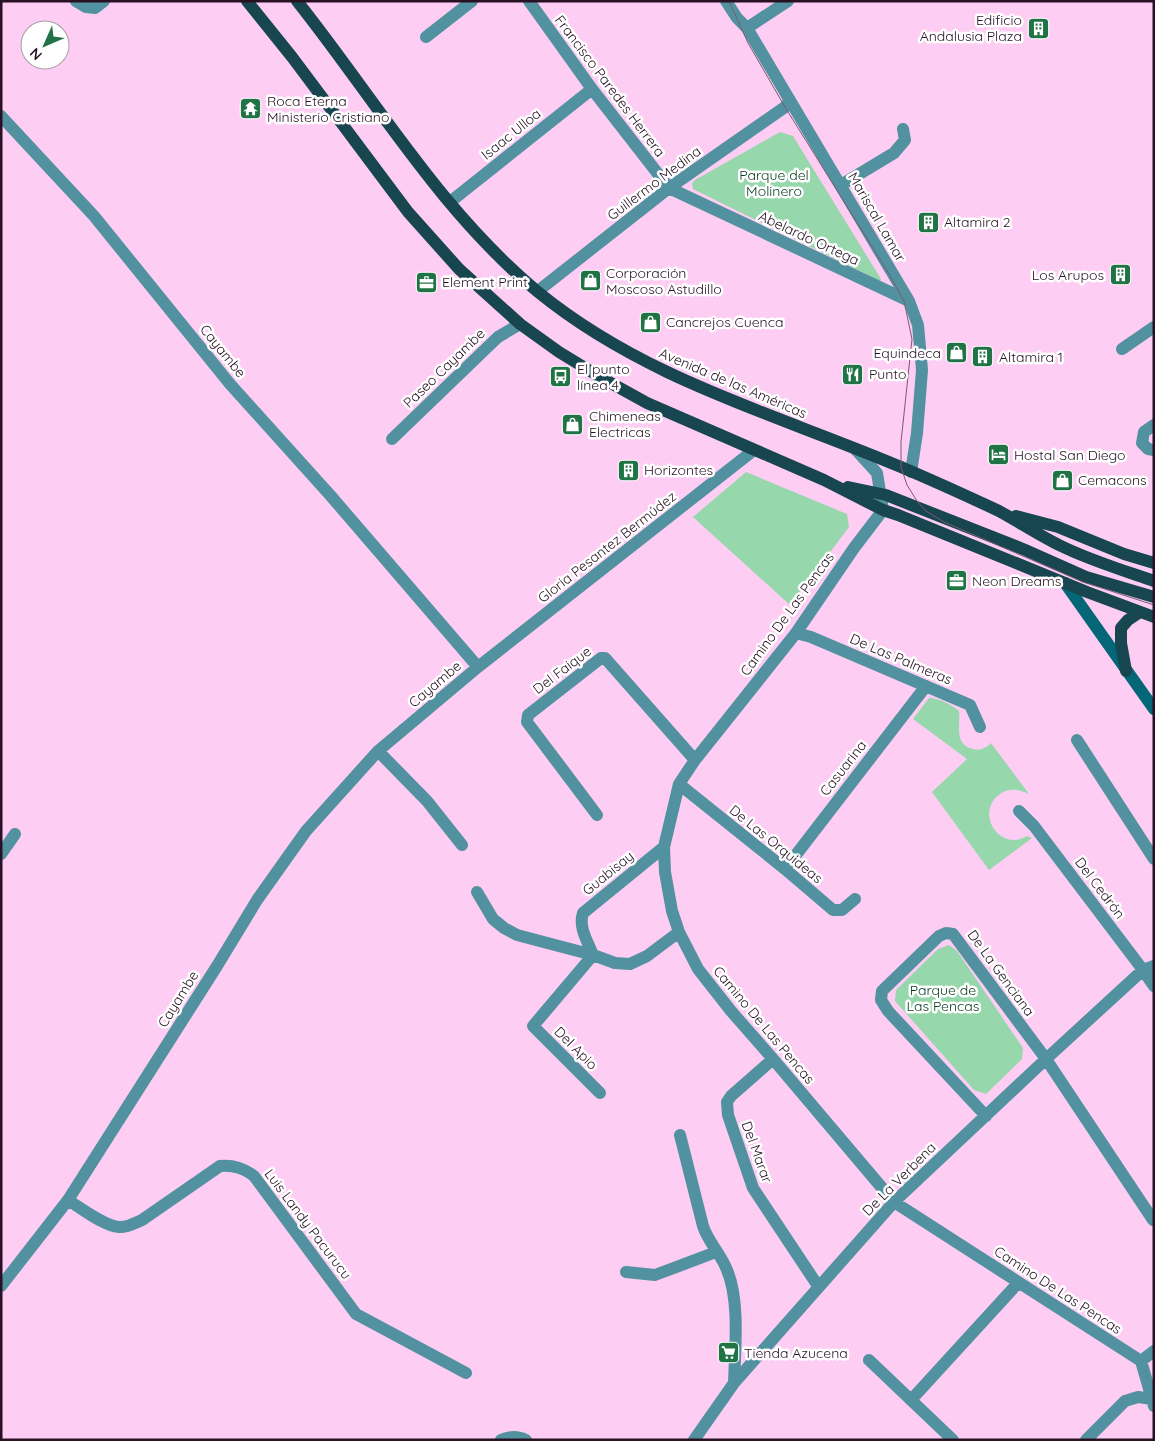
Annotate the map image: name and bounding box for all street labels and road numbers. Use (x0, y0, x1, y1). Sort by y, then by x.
street label: Francisco Paredes Herrera (551, 12, 669, 160)
street label: Isaac Ulloa (478, 104, 544, 164)
street label: Guillermo Medina (604, 142, 704, 224)
street label: Mariscal Lamar (844, 169, 910, 265)
street label: Abelardo Ortega (756, 207, 862, 269)
street label: Cayambe (196, 321, 250, 381)
street label: Paseo Cayambe (399, 324, 489, 412)
street label: Avenida de las Américas (657, 344, 809, 422)
street label: Gloria Pesantez Bermúdez (534, 487, 680, 607)
street label: Camino De Las Pencas (736, 549, 838, 679)
street label: De Las Palmeras (847, 629, 955, 689)
street label: Del Faique (529, 642, 595, 698)
street label: Cayambe (405, 657, 465, 711)
street label: Casuarina (816, 737, 870, 799)
street label: De Las Orquideas (726, 801, 826, 887)
street label: Guabisay (579, 847, 637, 899)
street label: Del Cedrón (1071, 854, 1129, 922)
street label: De La Genciana (964, 926, 1038, 1020)
street label: Camino De Las Pencas (709, 962, 819, 1088)
street label: Cayambe (154, 967, 202, 1031)
street label: Del Apio (550, 1022, 602, 1074)
street label: Del Marar (738, 1119, 777, 1186)
street label: De La Verbena (858, 1138, 940, 1220)
street label: Luis Landy Pacurucu (261, 1165, 355, 1283)
street label: Camino De Las Pencas (991, 1242, 1125, 1338)

